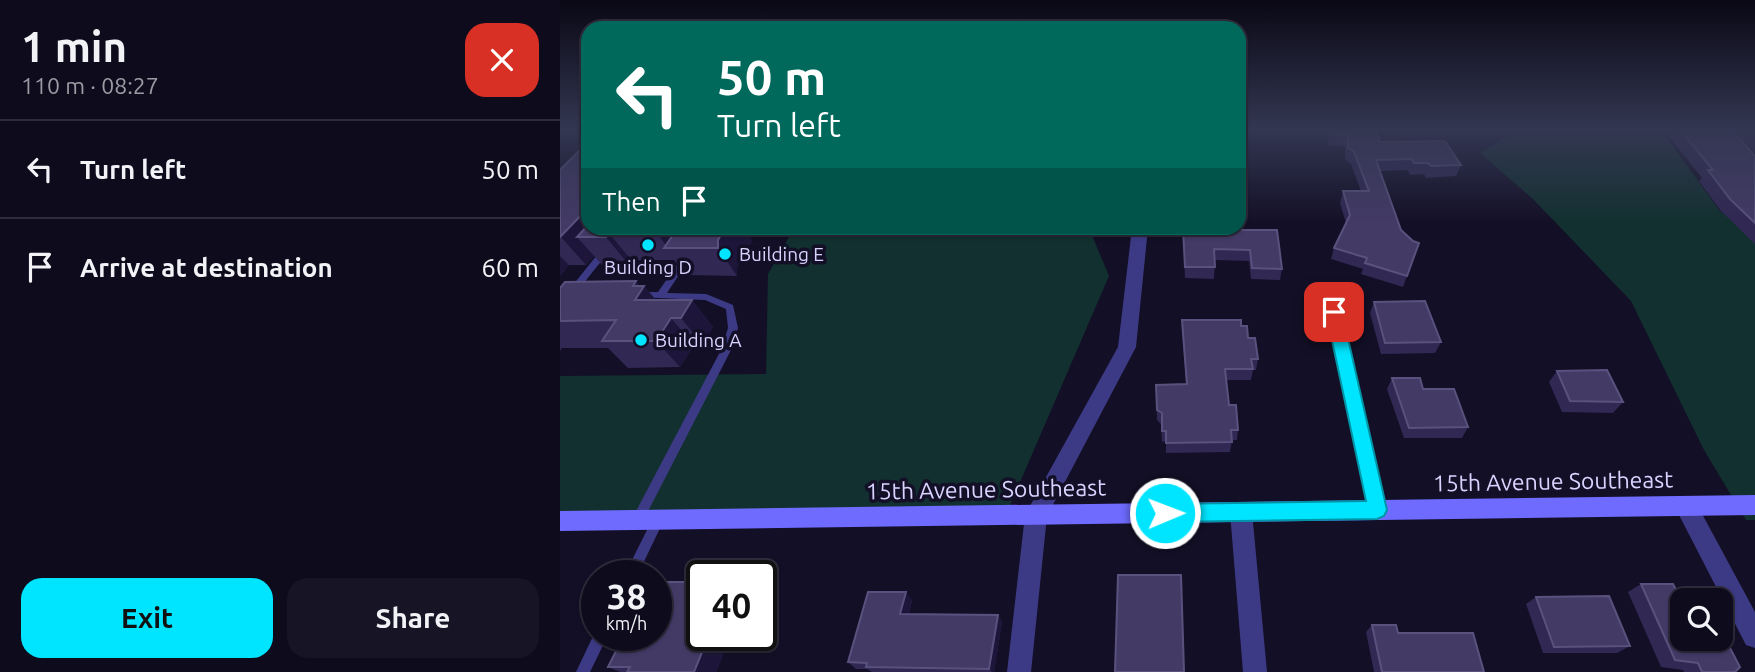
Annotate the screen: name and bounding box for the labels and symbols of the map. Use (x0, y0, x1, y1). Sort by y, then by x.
marker: Building D (640, 237, 656, 253)
place label: Building E (739, 243, 824, 265)
marker: Building E (717, 246, 733, 262)
place label: Building D (604, 256, 692, 278)
pin (1304, 282, 1364, 342)
place label: Building A (655, 329, 742, 351)
marker: Building A (633, 332, 649, 348)
street label: 15th Avenue Southeast (1433, 466, 1673, 496)
street label: 15th Avenue Southeast (866, 474, 1106, 504)
position arrow (1128, 476, 1202, 550)
speed limit sign: 40 (686, 560, 777, 651)

